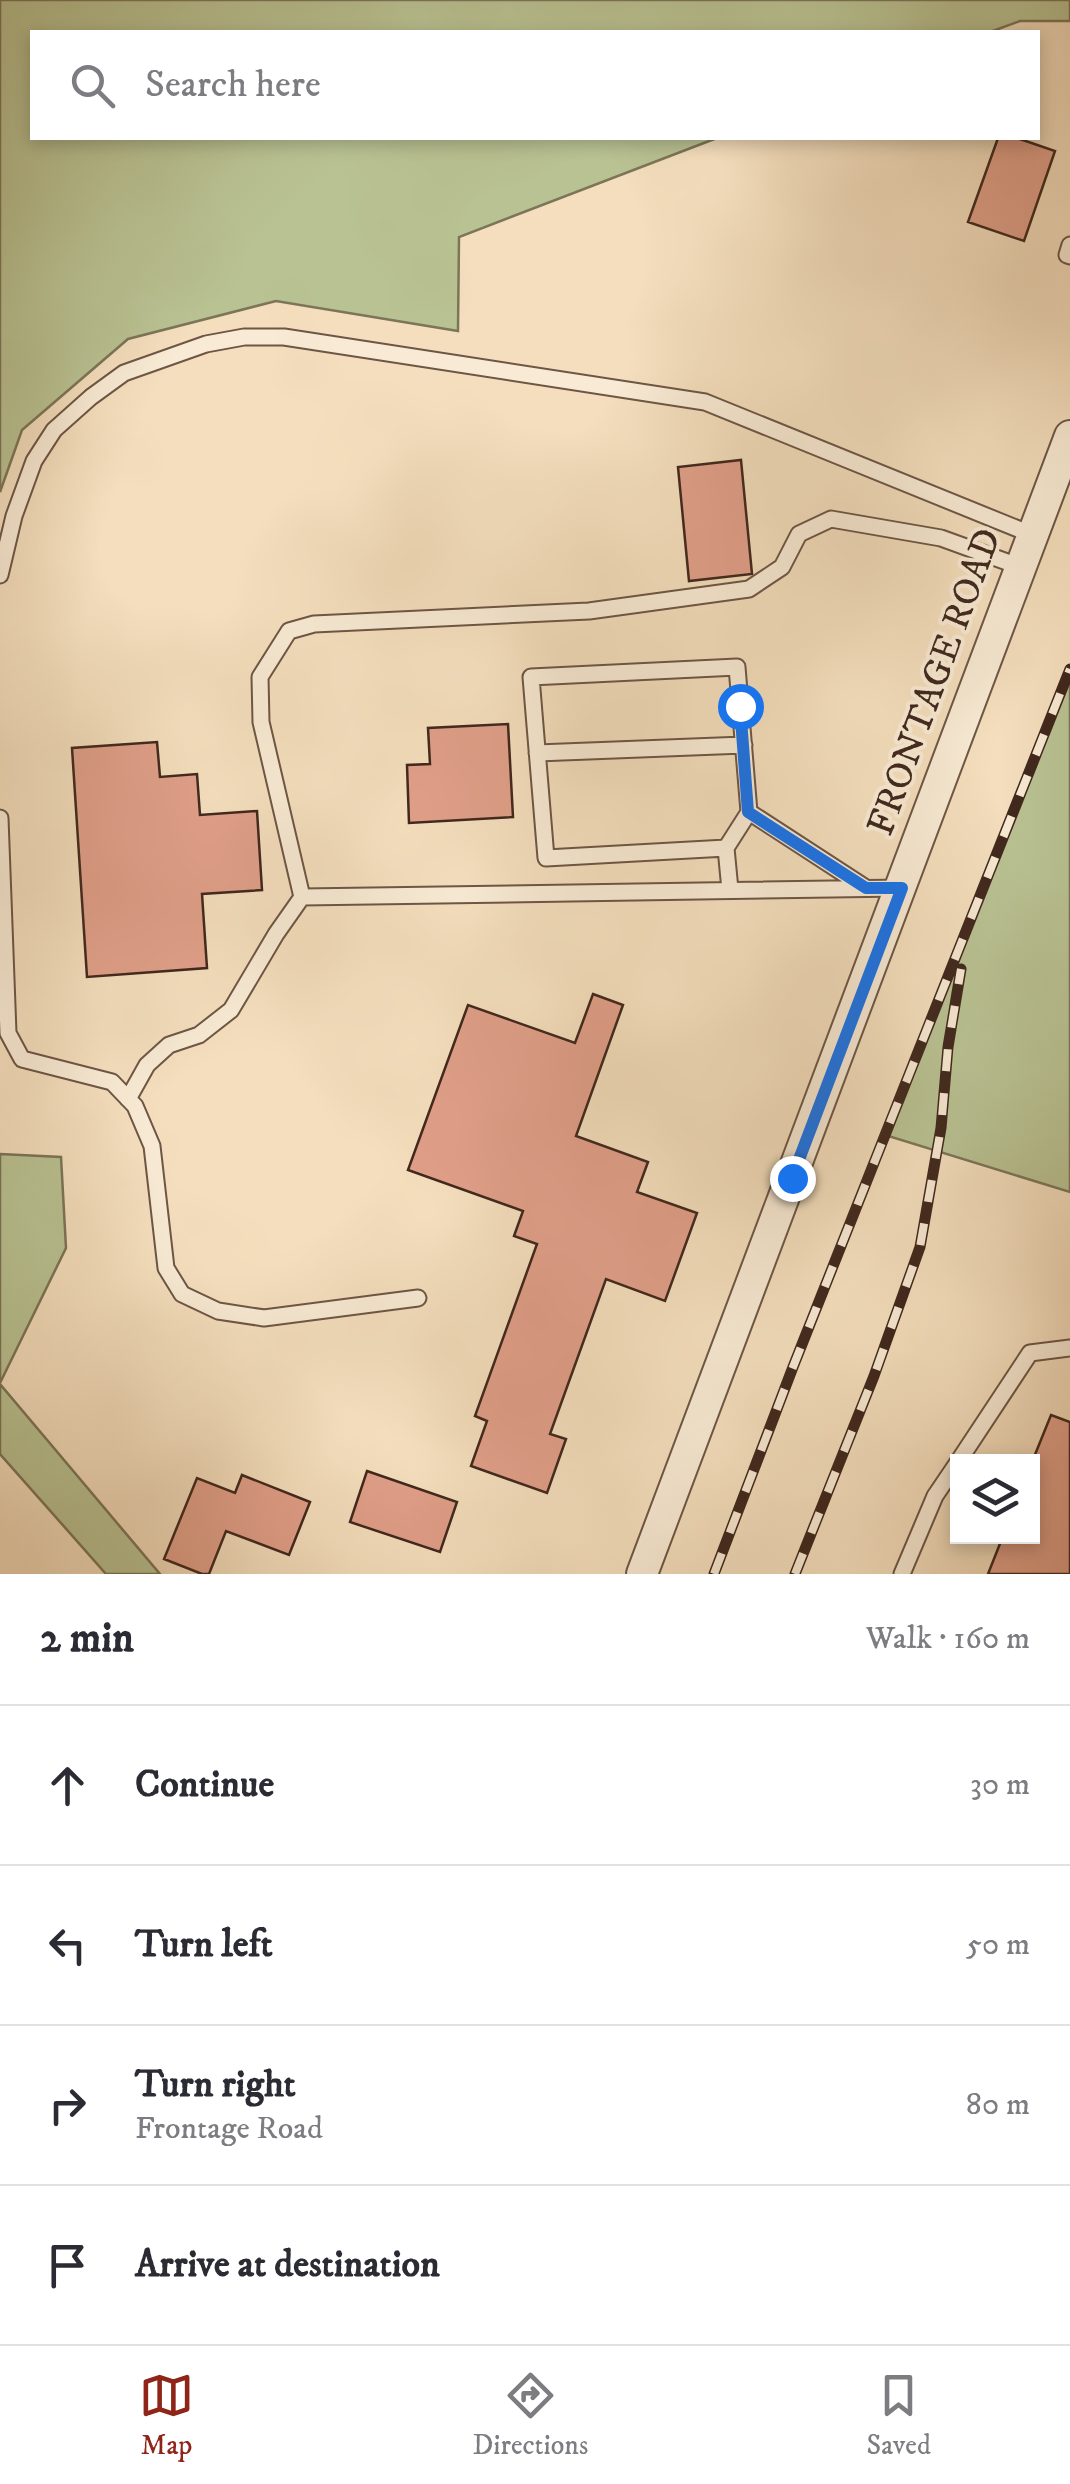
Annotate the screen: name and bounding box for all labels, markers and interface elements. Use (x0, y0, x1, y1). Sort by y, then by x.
search box (30, 30, 1040, 140)
icon: search (65, 58, 120, 113)
text: Search here (145, 61, 321, 109)
street label: FRONTAGE ROAD (857, 522, 1013, 842)
route start (718, 684, 764, 730)
route end (770, 1156, 816, 1202)
map controls (950, 1454, 1040, 1544)
button: layers (950, 1454, 1040, 1544)
text: 2 min (40, 1613, 134, 1665)
text: Walk · 160 m (866, 1619, 1030, 1659)
icon: ahead (40, 1758, 95, 1813)
text: Continue (135, 1761, 274, 1809)
text: 30 m (970, 1765, 1030, 1805)
icon: left (40, 1918, 95, 1973)
text: Turn left (135, 1921, 273, 1969)
text: 50 m (966, 1925, 1030, 1965)
text: Turn right (135, 2061, 296, 2109)
icon: right (40, 2078, 95, 2133)
text: 80 m (966, 2085, 1030, 2125)
text: Frontage Road (135, 2109, 323, 2149)
icon: arrive (40, 2238, 95, 2293)
text: Arrive at destination (135, 2241, 440, 2289)
tab: Map (139, 2368, 194, 2463)
tab: Directions (472, 2368, 588, 2463)
tab: Saved (867, 2368, 931, 2463)

